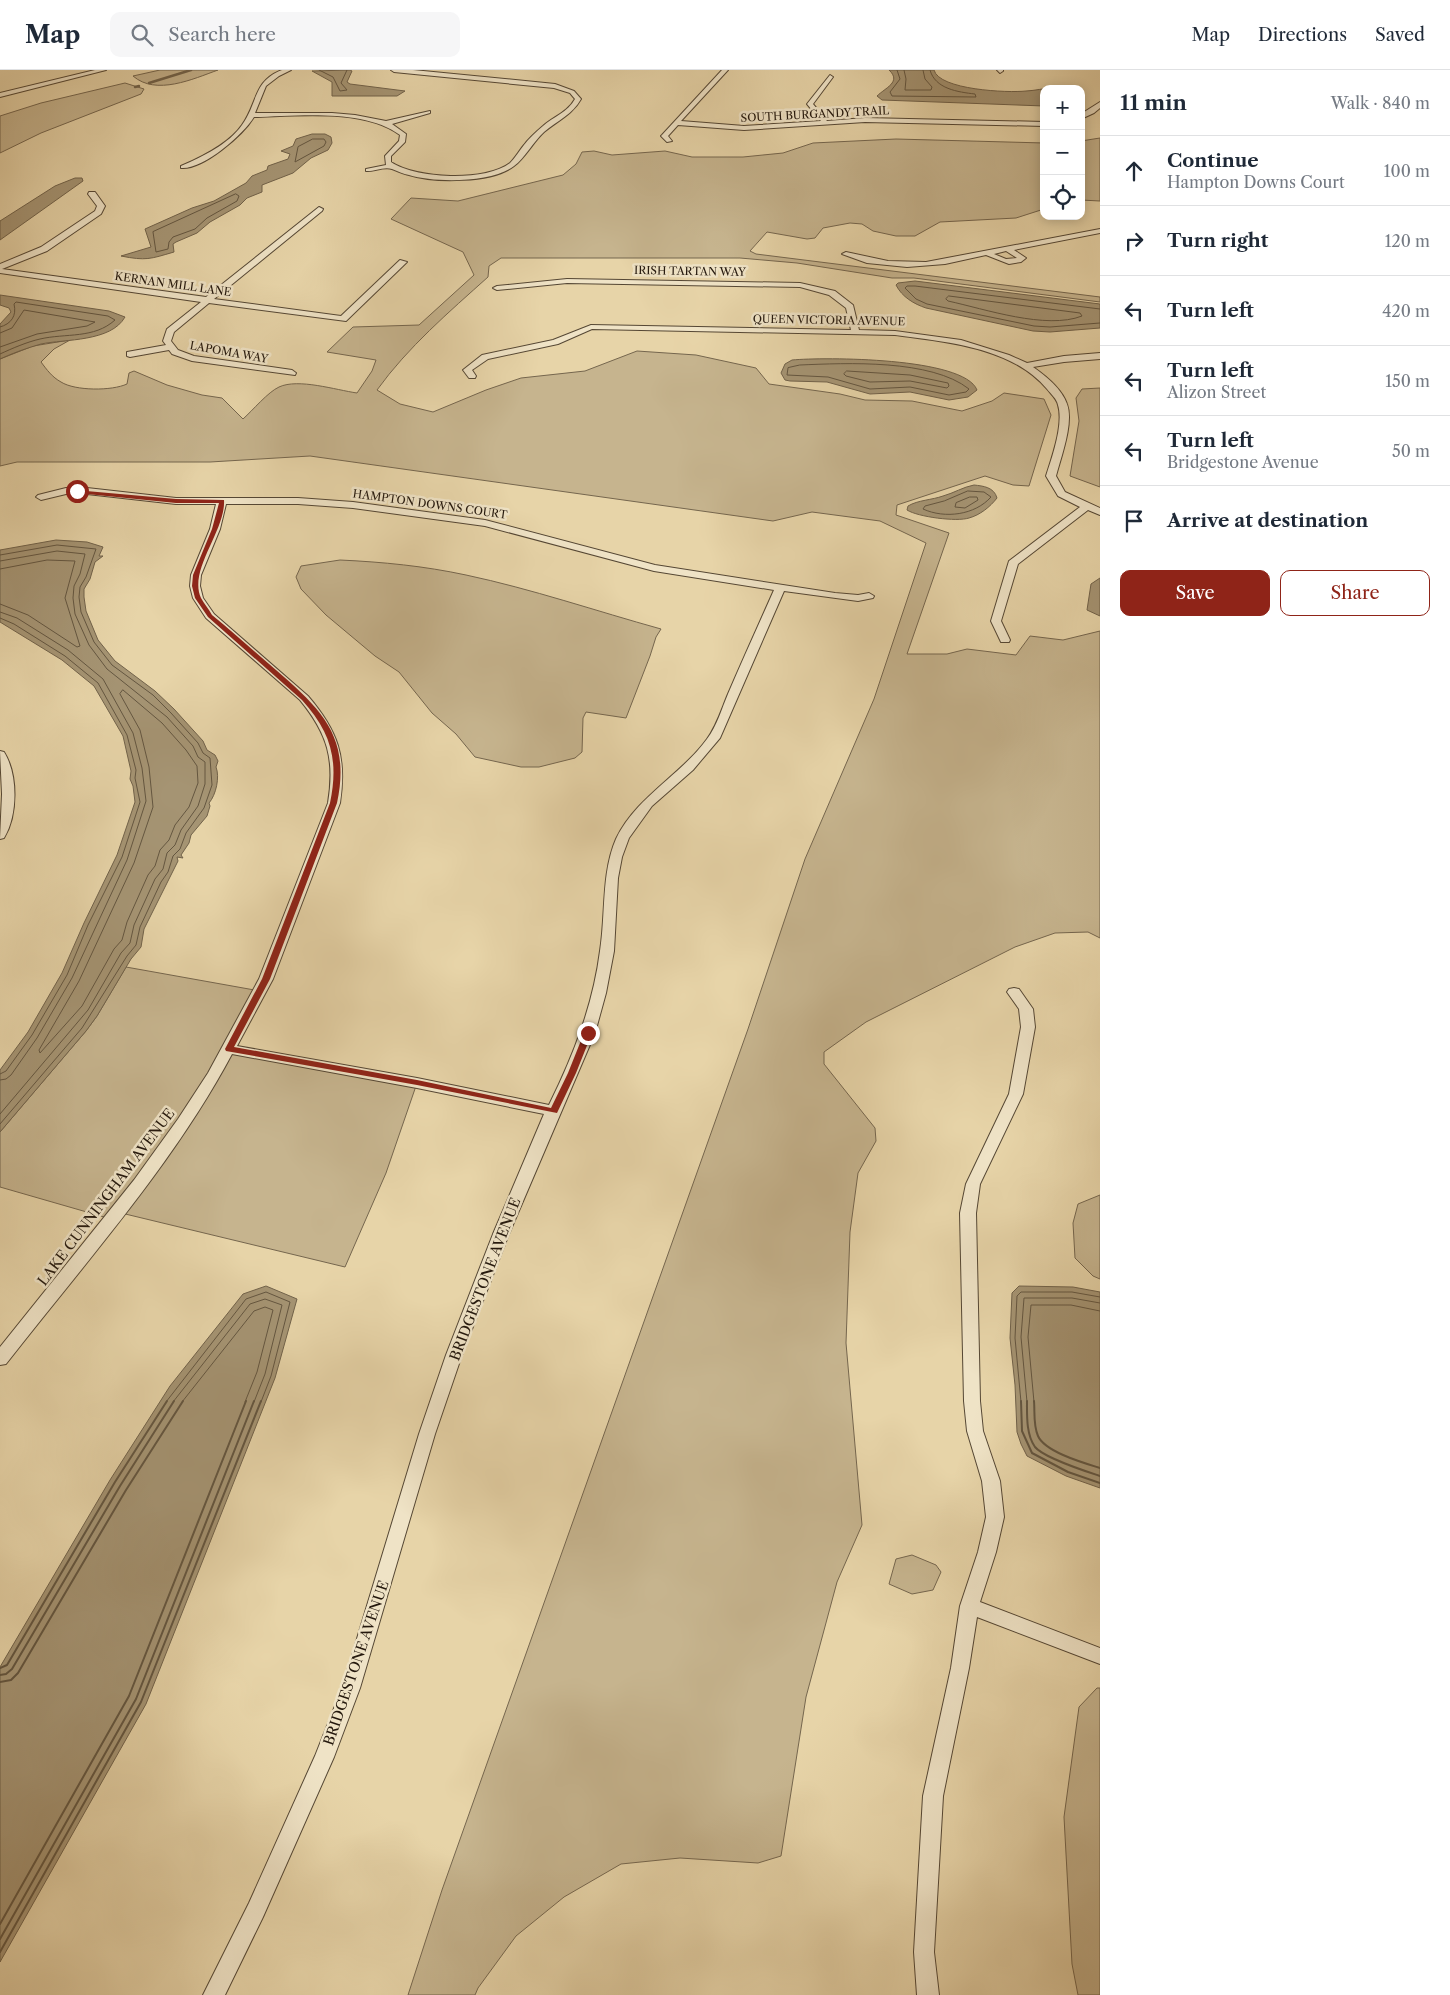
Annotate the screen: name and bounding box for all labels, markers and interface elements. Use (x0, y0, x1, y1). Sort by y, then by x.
search box (110, 12, 460, 57)
text: Map (25, 20, 80, 49)
icon: search (128, 21, 156, 49)
text: Search here (168, 23, 276, 46)
text: Map (1191, 24, 1230, 46)
text: Directions (1258, 24, 1347, 46)
text: Saved (1375, 24, 1425, 46)
map controls (1040, 85, 1085, 220)
button: + (1040, 85, 1085, 130)
text: 11 min (1120, 90, 1187, 115)
text: Walk · 840 m (1331, 93, 1430, 113)
street label: SOUTH BURGANDY TRAIL (740, 103, 891, 125)
button: − (1040, 130, 1085, 175)
text: Continue (1167, 149, 1259, 172)
icon: ahead (1120, 157, 1148, 185)
text: 100 m (1384, 161, 1430, 181)
text: Hampton Downs Court (1167, 172, 1345, 192)
button: locate (1040, 175, 1085, 220)
icon: right (1120, 227, 1148, 255)
text: Turn right (1167, 229, 1268, 252)
text: 120 m (1385, 231, 1430, 251)
street label: IRISH TARTAN WAY (634, 263, 746, 279)
street label: KERNAN MILL LANE (114, 269, 233, 299)
icon: left (1120, 297, 1148, 325)
text: Turn left (1167, 299, 1254, 322)
text: 420 m (1382, 301, 1430, 321)
street label: QUEEN VICTORIA AVENUE (753, 312, 906, 328)
street label: LAPOMA WAY (189, 338, 269, 366)
text: Turn left (1167, 359, 1254, 382)
icon: left (1120, 367, 1148, 395)
text: 150 m (1385, 371, 1430, 391)
text: Alizon Street (1167, 382, 1266, 402)
text: Turn left (1167, 429, 1254, 452)
icon: left (1120, 437, 1148, 465)
text: 50 m (1392, 441, 1430, 461)
text: Bridgestone Avenue (1167, 452, 1319, 472)
route start (66, 480, 89, 503)
street label: HAMPTON DOWNS COURT (352, 486, 509, 522)
icon: arrive (1120, 507, 1148, 535)
text: Arrive at destination (1167, 509, 1368, 532)
button: Save (1120, 570, 1270, 616)
button: Share (1280, 570, 1430, 616)
route end (577, 1022, 600, 1045)
street label: LAKE CUNNINGHAM AVENUE (33, 1105, 179, 1289)
street label: BRIDGESTONE AVENUE (446, 1195, 524, 1363)
street label: BRIDGESTONE AVENUE (319, 1578, 393, 1748)

